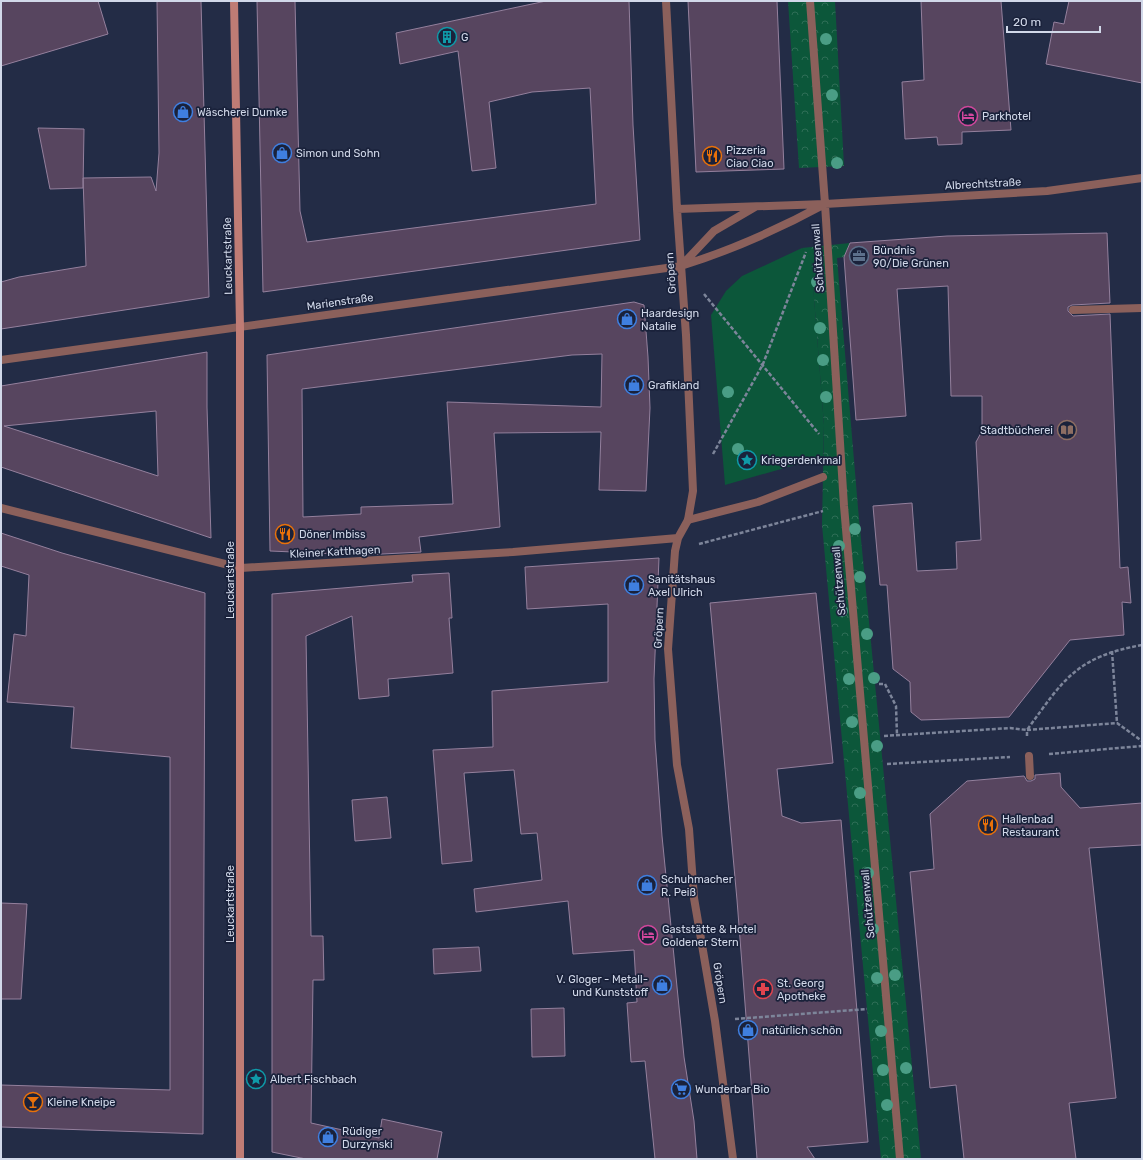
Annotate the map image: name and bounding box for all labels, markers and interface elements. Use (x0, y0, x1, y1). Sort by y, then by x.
scale bar (1007, 8, 1100, 34)
text: 20 m (1013, 15, 1041, 29)
building icon: G (436, 26, 458, 48)
place label: G (461, 31, 469, 44)
shop icon: Wäscherei Dumke (172, 101, 194, 123)
hotel icon: Parkhotel (957, 105, 979, 127)
place label: Wäscherei Dumke (197, 106, 287, 119)
place label: Parkhotel (982, 110, 1031, 123)
shop icon: Simon und Sohn (271, 142, 293, 164)
place label: Pizzeria Ciao Ciao (726, 144, 773, 170)
restaurant icon: Pizzeria Ciao Ciao (701, 145, 723, 167)
place label: Simon und Sohn (296, 147, 380, 160)
street label: Albrechtstraße (944, 176, 1022, 192)
street label: Leuckartstraße (221, 217, 235, 295)
street label: Schützenwall (809, 223, 827, 293)
place label: Bündnis 90/Die Grünen (873, 244, 949, 270)
office icon: Bündnis 90/Die Grünen (848, 245, 870, 267)
street label: Gröpern (663, 252, 679, 294)
street label: Marienstraße (306, 291, 374, 313)
place label: Haardesign Natalie (641, 307, 699, 333)
shop icon: Haardesign Natalie (616, 308, 638, 330)
shop icon: Grafikland (623, 374, 645, 396)
place label: Grafikland (648, 379, 699, 392)
library icon: Stadtbücherei (1056, 419, 1078, 441)
place label: Stadtbücherei (980, 424, 1053, 437)
place icon: Kriegerdenkmal (736, 449, 758, 471)
place label: Kriegerdenkmal (761, 454, 841, 467)
restaurant icon: Döner Imbiss (274, 523, 296, 545)
place label: Döner Imbiss (299, 528, 366, 541)
street label: Leuckartstraße (224, 541, 237, 619)
street label: Kleiner Katthagen (289, 543, 381, 561)
street label: Schützenwall (830, 546, 848, 616)
place label: Sanitätshaus Axel Ulrich (648, 573, 716, 599)
shop icon: Sanitätshaus Axel Ulrich (623, 574, 645, 596)
street label: Gröpern (651, 607, 667, 649)
place label: Hallenbad Restaurant (1002, 813, 1060, 839)
restaurant icon: Hallenbad Restaurant (977, 814, 999, 836)
street label: Leuckartstraße (224, 865, 237, 943)
street label: Schützenwall (859, 869, 877, 939)
place label: Schuhmacher R. Peiß (661, 873, 734, 899)
shop icon: Schuhmacher R. Peiß (636, 874, 658, 896)
place label: Gaststätte & Hotel Goldener Stern (662, 923, 756, 949)
hotel icon: Gaststätte & Hotel Goldener Stern (637, 924, 659, 946)
street label: Gröpern (710, 962, 730, 1004)
place label: V. Gloger - Metall- und Kunststoff (556, 973, 648, 999)
shop icon: V. Gloger - Metall- und Kunststoff (651, 974, 673, 996)
place label: St. Georg Apotheke (777, 977, 826, 1003)
pharmacy icon: St. Georg Apotheke (752, 978, 774, 1000)
shop icon: natürlich schön (737, 1019, 759, 1041)
place label: natürlich schön (762, 1024, 842, 1037)
place icon: Albert Fischbach (245, 1068, 267, 1090)
place label: Albert Fischbach (270, 1073, 357, 1086)
supermarket icon: Wunderbar Bio (670, 1078, 692, 1100)
place label: Wunderbar Bio (695, 1083, 769, 1096)
bar icon: Kleine Kneipe (22, 1091, 44, 1113)
place label: Kleine Kneipe (47, 1096, 115, 1109)
place label: Rüdiger Durzynski (342, 1125, 393, 1151)
shop icon: Rüdiger Durzynski (317, 1126, 339, 1148)

